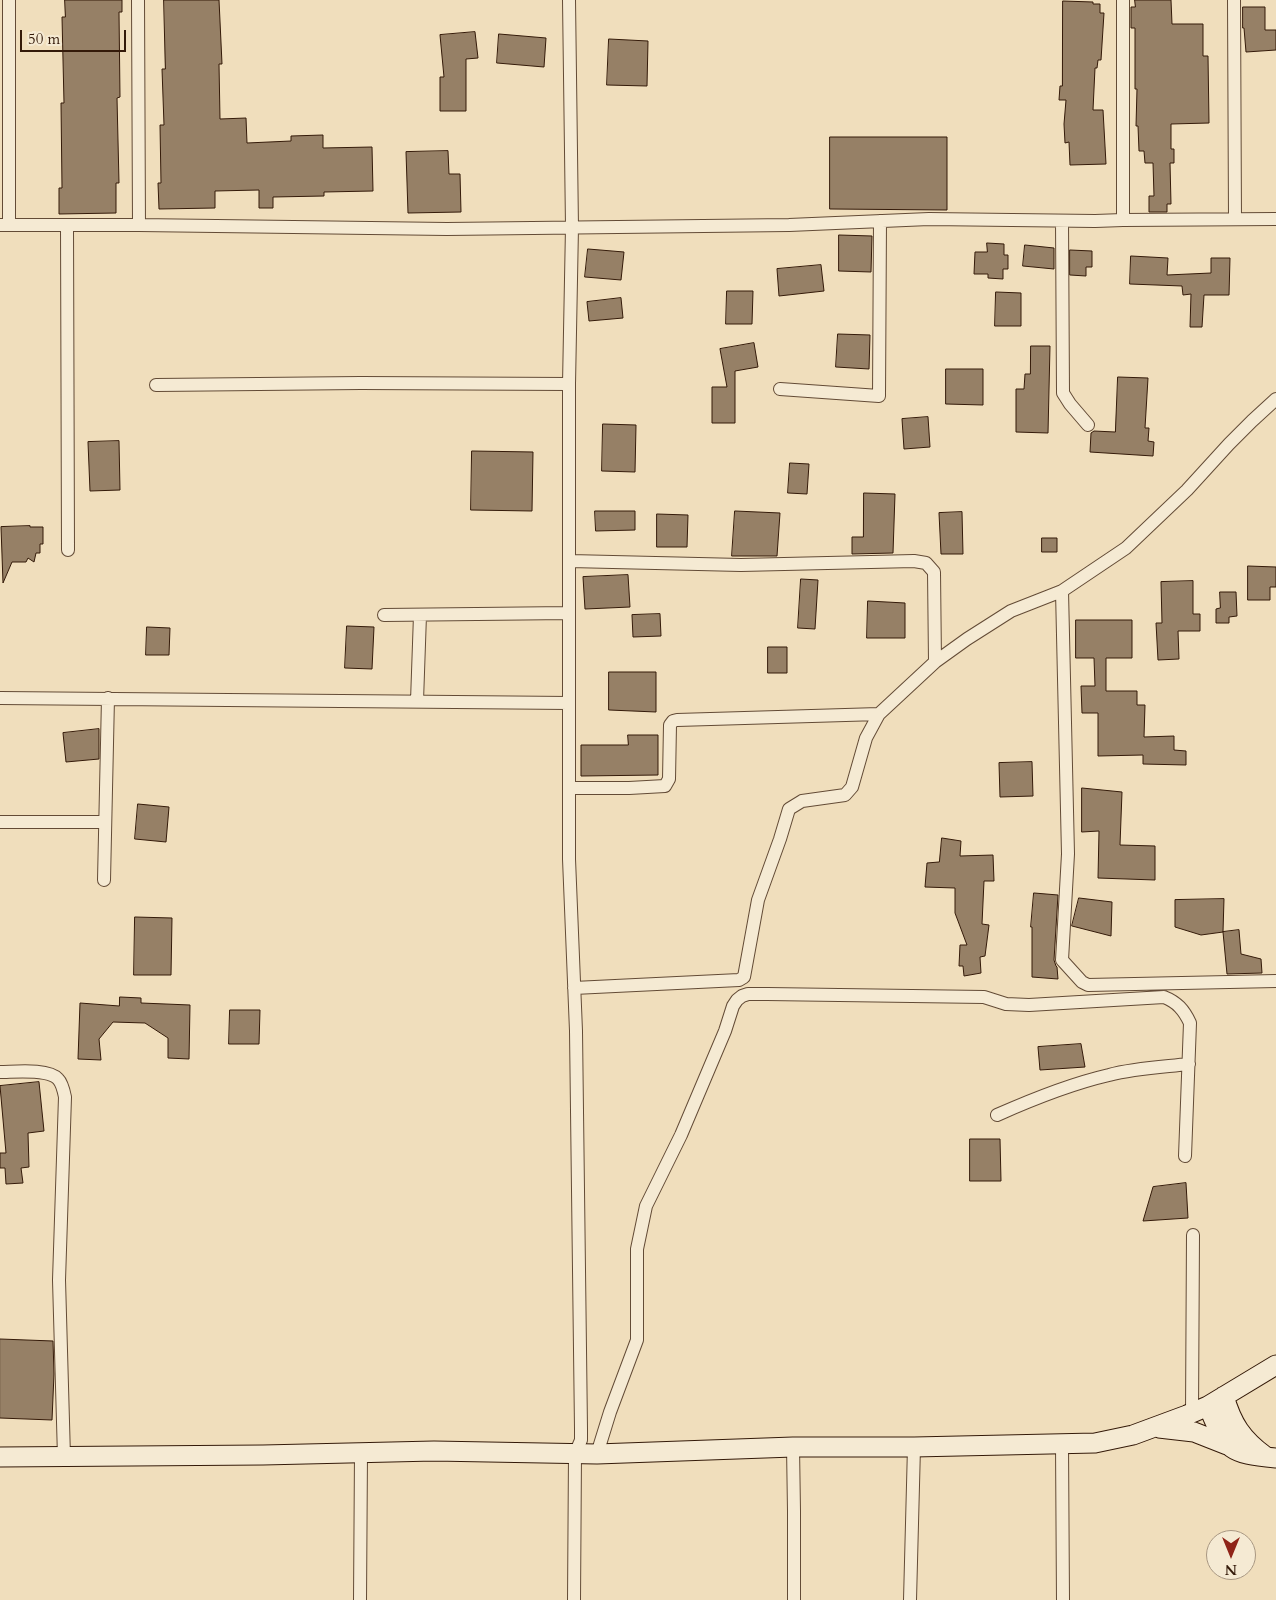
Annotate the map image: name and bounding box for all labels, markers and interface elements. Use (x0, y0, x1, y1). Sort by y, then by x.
scale bar (22, 20, 129, 52)
text: 50 m (28, 29, 60, 49)
north arrow (1206, 1530, 1256, 1580)
text: N (1225, 1560, 1237, 1579)

